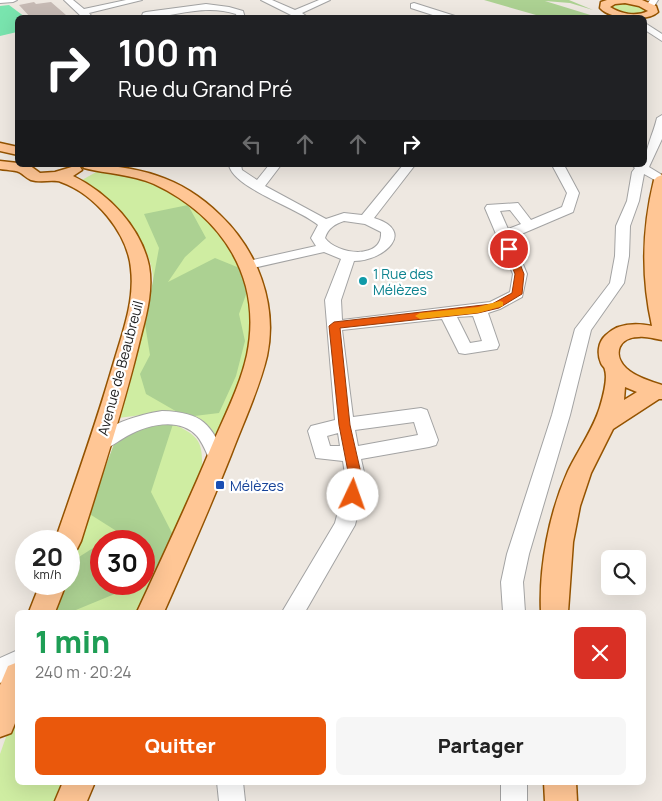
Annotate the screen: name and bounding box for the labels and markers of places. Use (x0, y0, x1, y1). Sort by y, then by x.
pin (488, 228, 530, 270)
place label: 1 Rue des Mélèzes (373, 264, 433, 299)
marker: 1 Rue des Mélèzes (357, 275, 369, 287)
place label: Mélèzes (230, 476, 284, 495)
marker: Mélèzes (214, 479, 226, 491)

